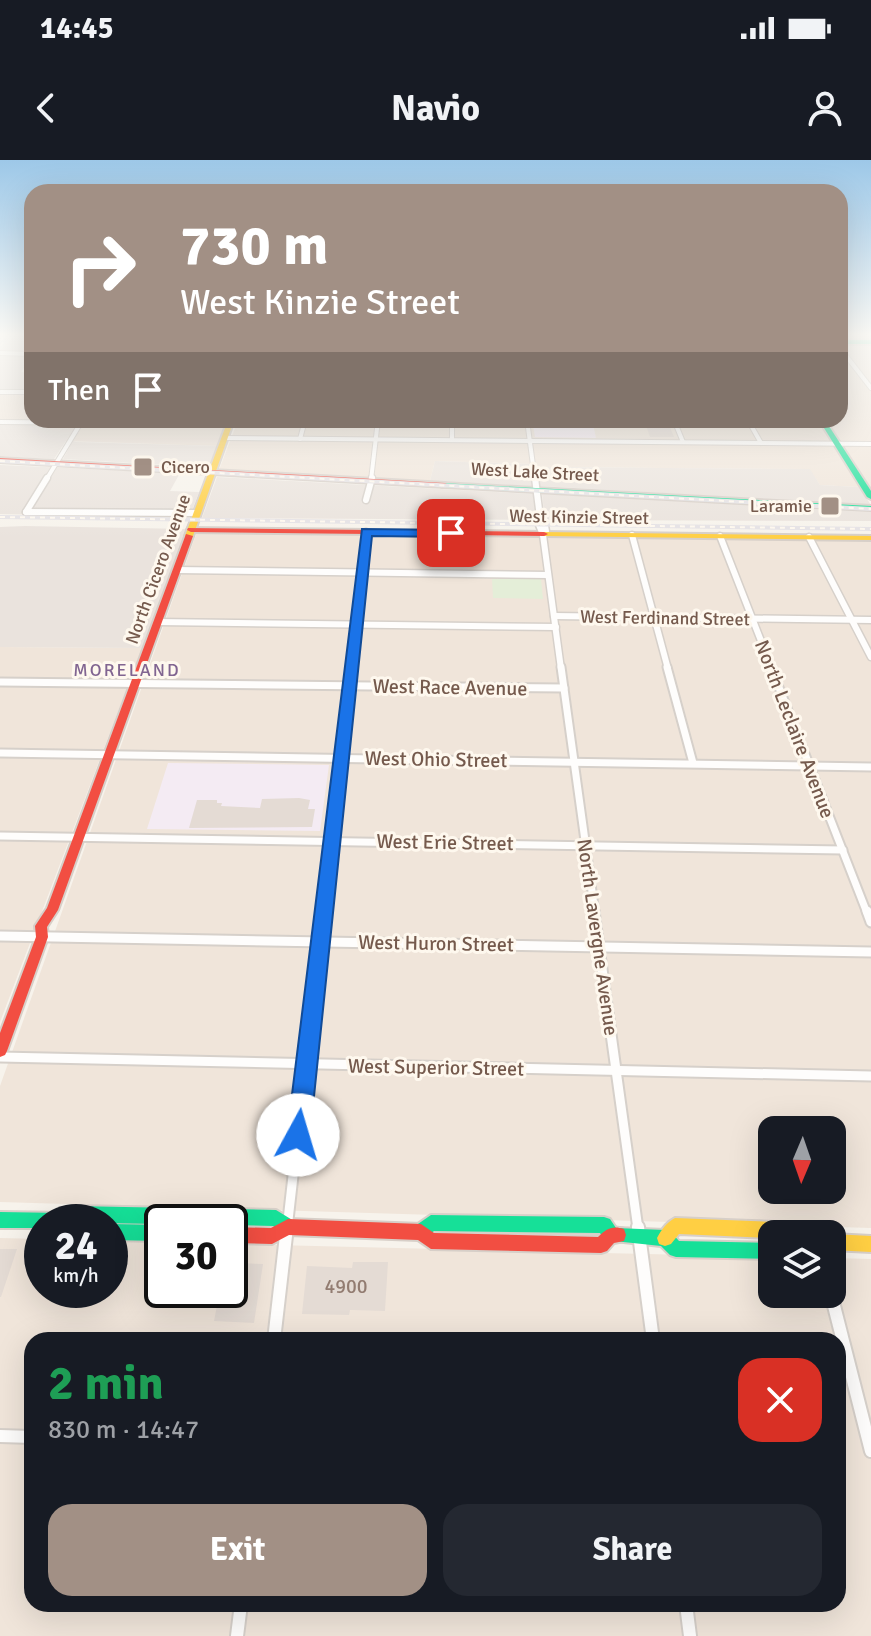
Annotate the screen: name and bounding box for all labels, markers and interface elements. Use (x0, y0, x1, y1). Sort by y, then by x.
text: 14:45 (40, 10, 114, 47)
icon: back (24, 86, 68, 130)
text: Navio (391, 86, 480, 131)
icon: person (803, 86, 847, 130)
text: 730 m (180, 211, 328, 280)
icon: right (48, 216, 152, 320)
text: West Kinzie Street (180, 280, 460, 325)
icon: arrive (126, 368, 170, 412)
text: Then (48, 372, 110, 409)
marker: Cicero (132, 456, 154, 478)
place label: Cicero (161, 456, 210, 478)
street label: West Lake Street (470, 458, 600, 486)
street label: North Cicero Avenue (121, 491, 195, 647)
place label: Laramie (750, 495, 812, 517)
marker: Laramie (819, 495, 841, 517)
pin (417, 499, 485, 567)
street label: West Kinzie Street (509, 505, 649, 529)
icon: arrive (429, 511, 473, 555)
street label: West Ferdinand Street (580, 606, 750, 630)
street label: North Leclaire Avenue (749, 637, 840, 822)
district label: MORELAND (73, 659, 181, 681)
street label: West Race Avenue (372, 674, 527, 701)
street label: West Ohio Street (364, 746, 508, 773)
street label: West Erie Street (376, 829, 514, 856)
street label: North Lavergne Avenue (571, 837, 624, 1037)
street label: West Huron Street (358, 930, 514, 957)
street label: West Superior Street (348, 1053, 524, 1082)
position arrow (256, 1093, 340, 1177)
north arrow (758, 1116, 846, 1204)
map controls (758, 1116, 846, 1308)
speed limit sign: 30 (144, 1204, 248, 1308)
button: layers (758, 1220, 846, 1308)
text: 24 (54, 1221, 98, 1271)
text: km/h (53, 1263, 99, 1288)
house number: 4900 (324, 1274, 368, 1299)
text: 2 min (48, 1354, 164, 1413)
button: close (738, 1358, 822, 1442)
text: 830 m · 14:47 (48, 1414, 199, 1446)
button: Exit (48, 1504, 427, 1596)
button: Share (443, 1504, 822, 1596)

